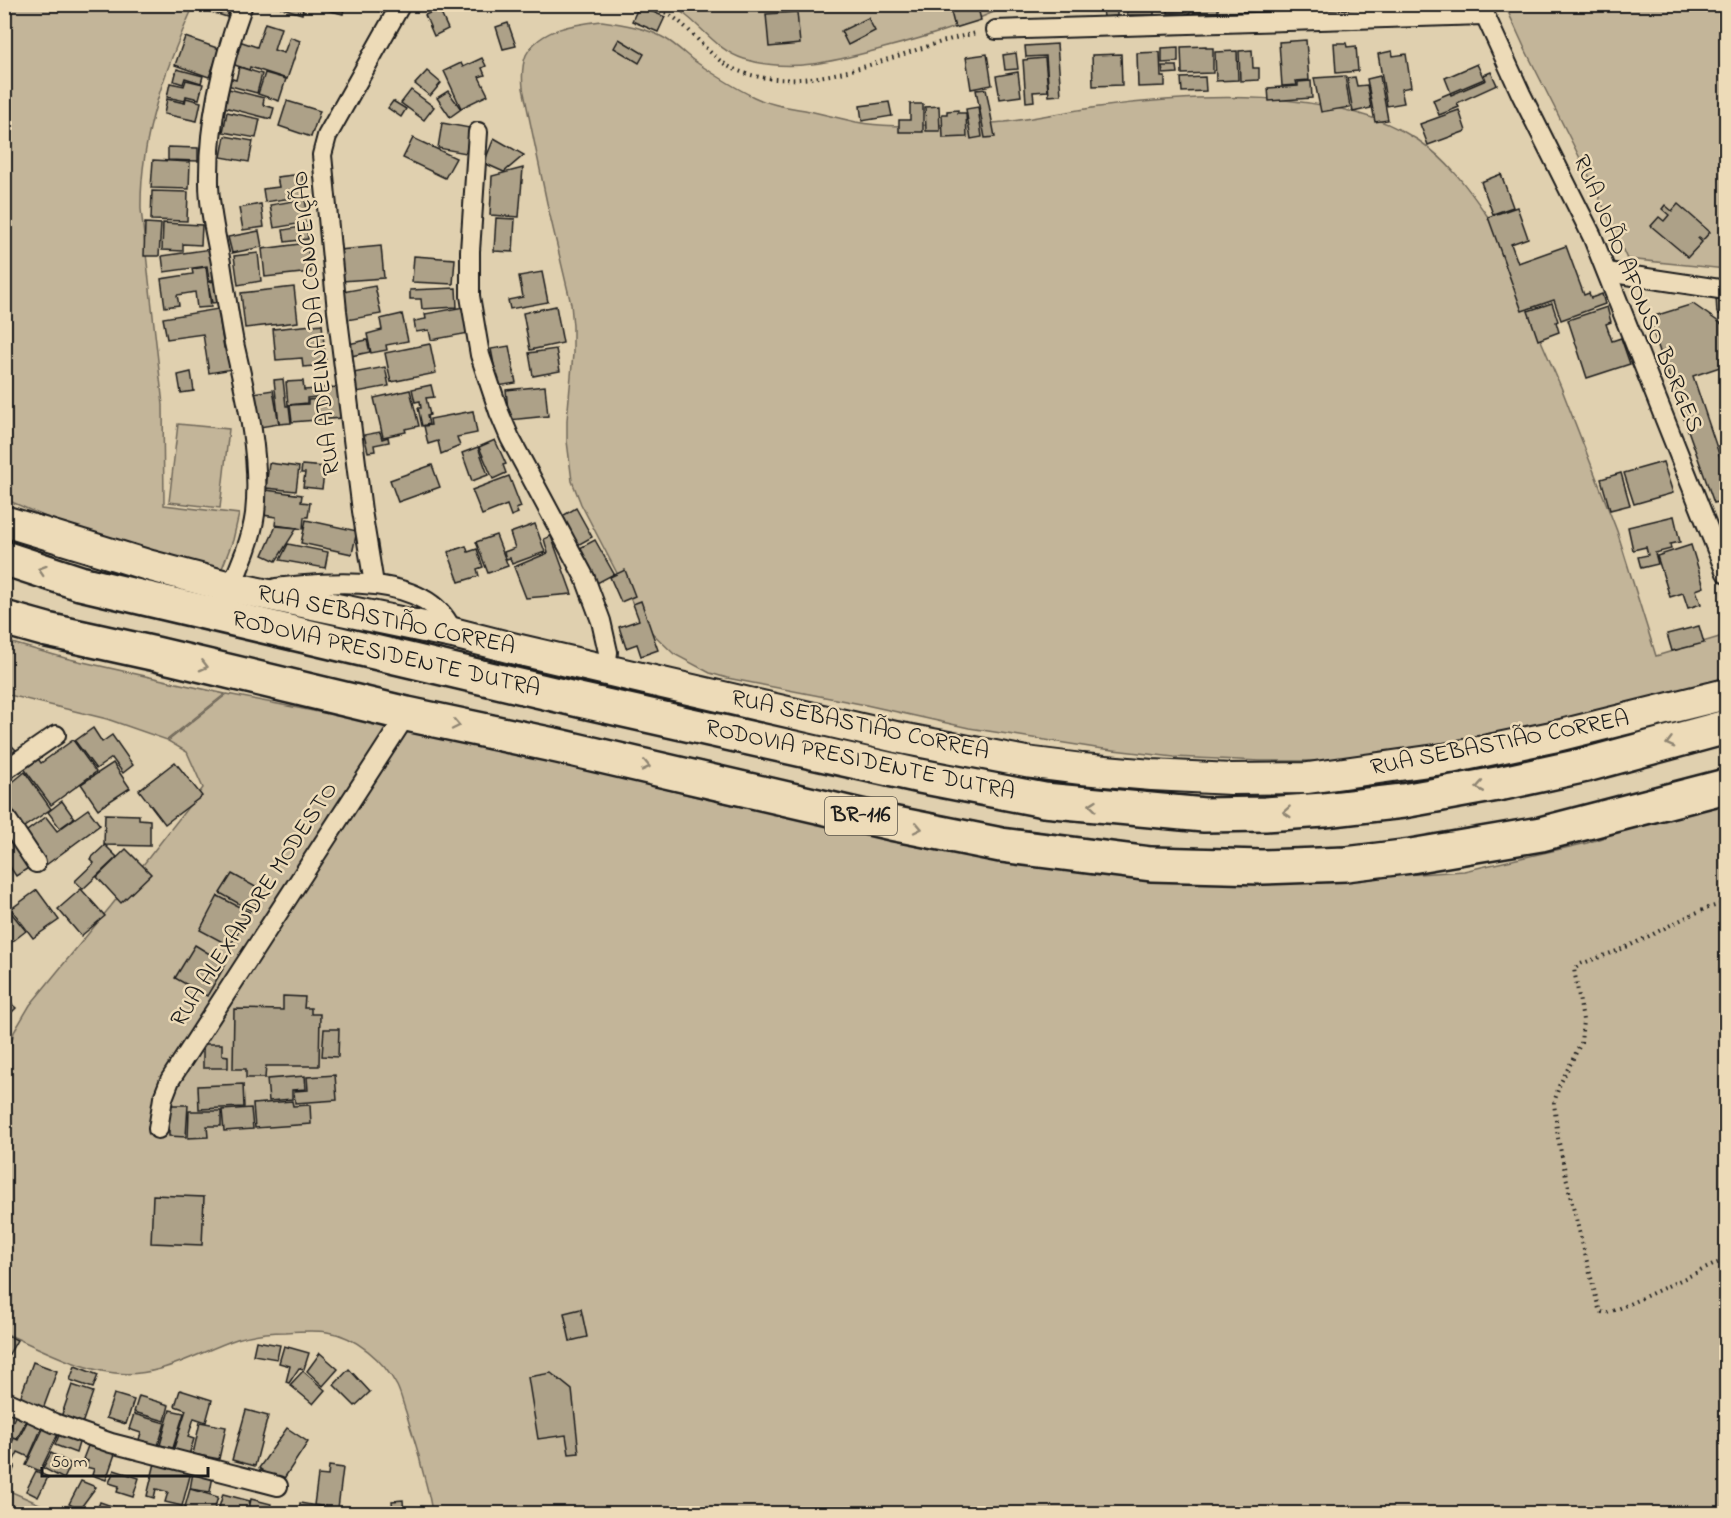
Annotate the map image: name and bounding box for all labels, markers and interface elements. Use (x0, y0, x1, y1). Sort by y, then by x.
street label: RUA JOÃO AFONSO BORGES (1563, 150, 1711, 438)
street label: RUA ADELINA DA CONCEIÇÃO (284, 169, 350, 477)
one-way arrow (37, 565, 48, 578)
street label: RUA SEBASTIÃO CORREA (254, 577, 518, 665)
street label: RODOVIA PRESIDENTE DUTRA (228, 602, 544, 708)
one-way arrow (198, 659, 209, 671)
street label: RUA SEBASTIÃO CORREA (728, 682, 992, 770)
street label: RUA SEBASTIÃO CORREA (1368, 702, 1632, 786)
street label: RODOVIA PRESIDENTE DUTRA (702, 711, 1018, 811)
one-way arrow (450, 717, 460, 730)
one-way arrow (1665, 736, 1676, 748)
one-way arrow (641, 759, 651, 772)
street label: RUA ALEXANDRE MODESTO (162, 775, 348, 1035)
one-way arrow (1476, 780, 1486, 793)
road number: BR-116 (825, 797, 897, 835)
one-way arrow (1088, 799, 1097, 812)
one-way arrow (1283, 806, 1292, 819)
one-way arrow (913, 821, 923, 834)
scale bar (42, 1440, 208, 1478)
text: 50 m (51, 1450, 88, 1476)

